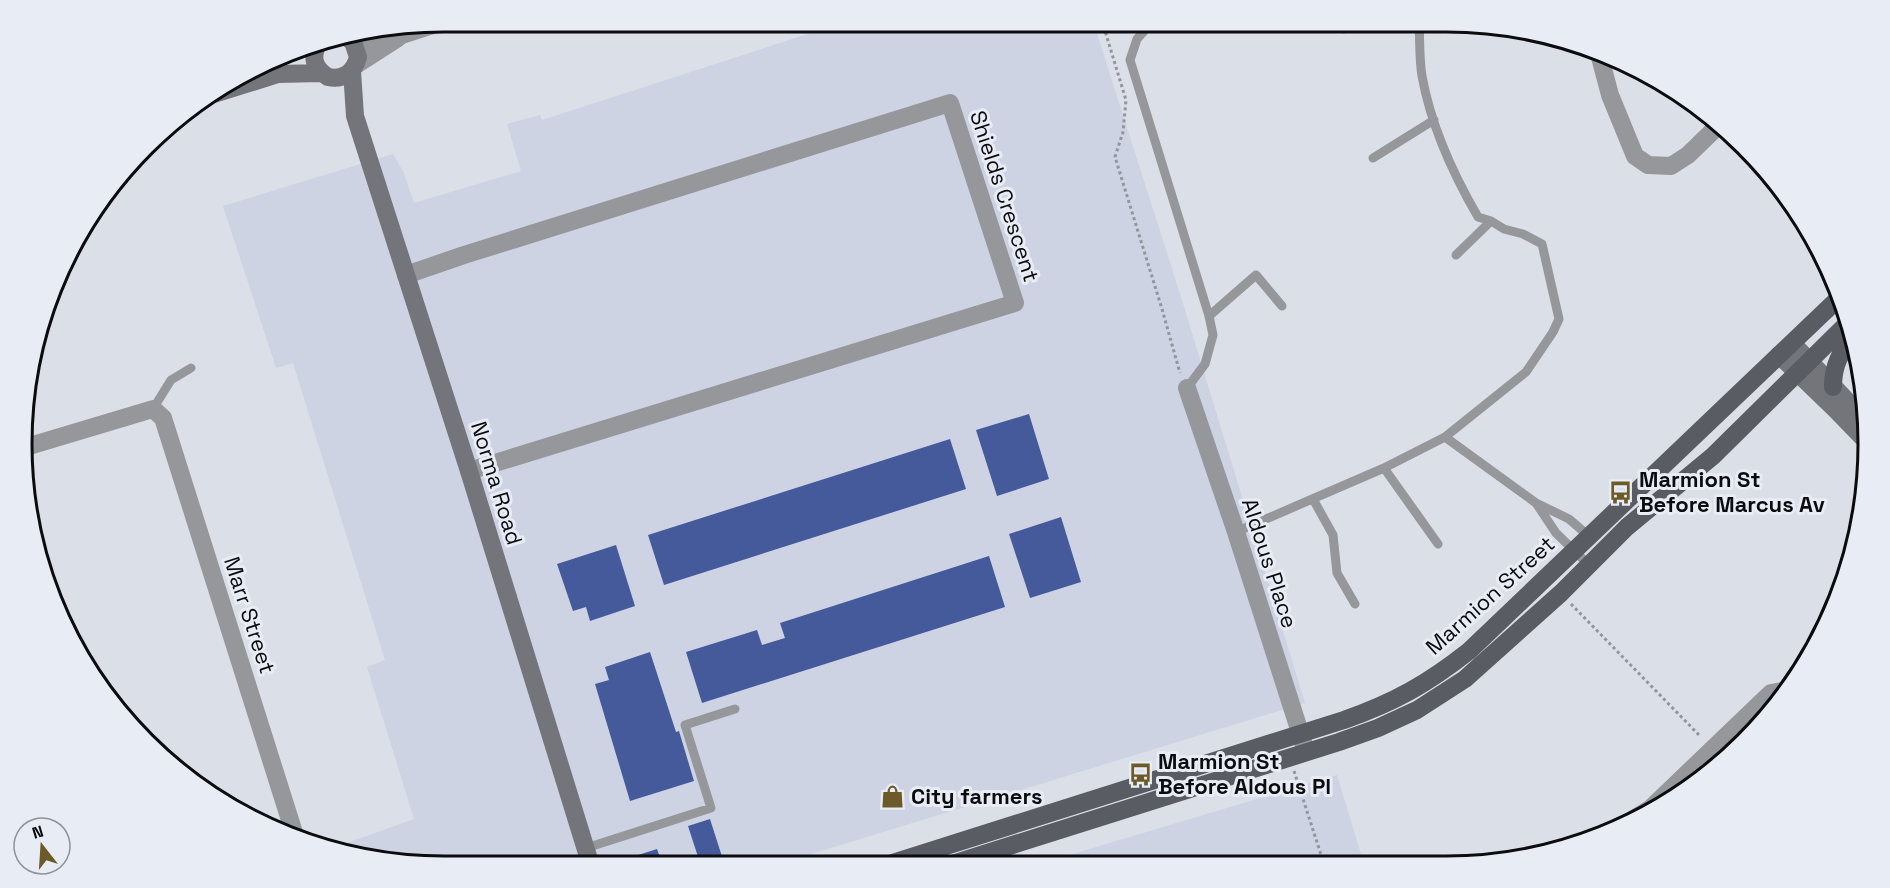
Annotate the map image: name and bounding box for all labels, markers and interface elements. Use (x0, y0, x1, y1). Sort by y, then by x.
street label: Shields Crescent (964, 107, 1046, 285)
street label: Norma Road (465, 418, 529, 548)
place label: Marmion St Before Marcus Av (1639, 465, 1825, 518)
bus stop icon: Marmion St Before Marcus Av (1608, 479, 1634, 505)
street label: Aldous Place (1236, 495, 1304, 631)
street label: Marmion Street (1420, 530, 1560, 660)
street label: Marr Street (218, 553, 282, 677)
place label: Marmion St Before Aldous Pl (1158, 747, 1331, 800)
bus stop icon: Marmion St Before Aldous Pl (1127, 761, 1153, 787)
place label: City farmers (911, 782, 1043, 810)
shop icon: City farmers (880, 783, 906, 809)
north arrow (12, 816, 72, 876)
text: N (30, 821, 46, 844)

